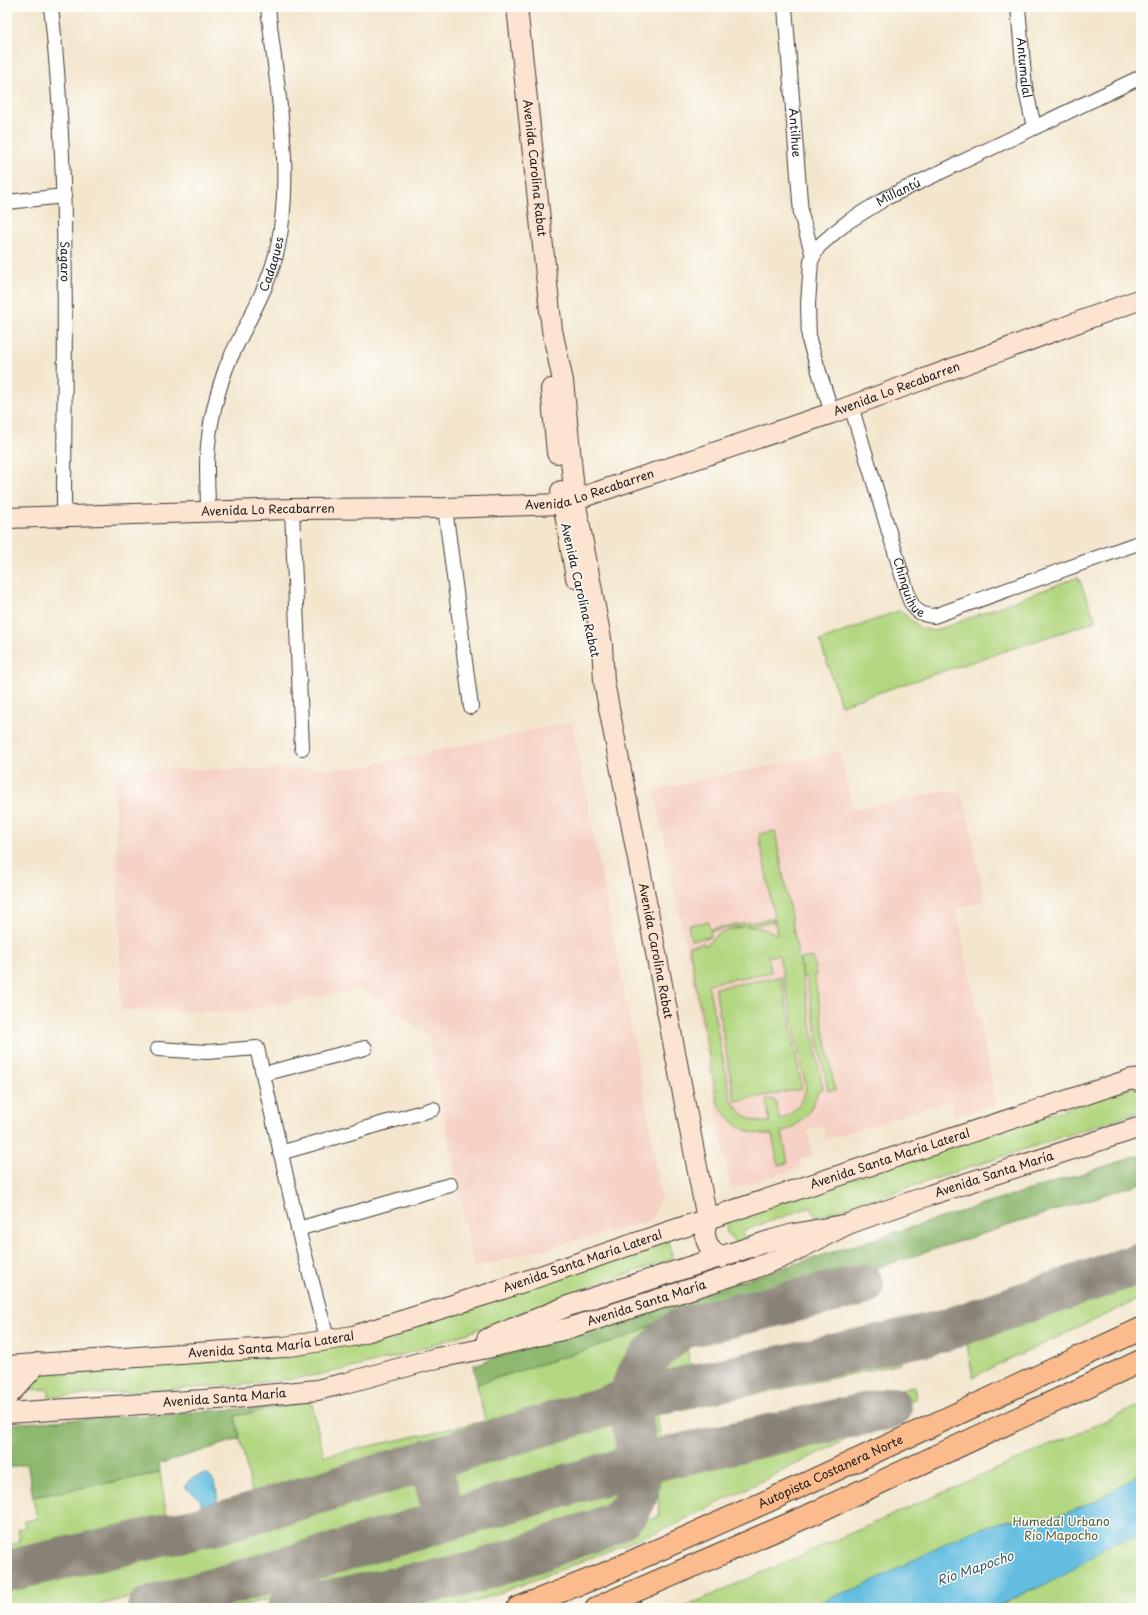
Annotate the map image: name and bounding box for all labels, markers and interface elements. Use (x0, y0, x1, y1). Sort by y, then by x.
street label: Antumalal (1013, 37, 1037, 100)
street label: Avenida Carolina Rabat (519, 99, 552, 237)
street label: Antilhue (785, 107, 807, 158)
street label: Millantú (872, 173, 923, 210)
street label: Cadaques (254, 235, 288, 294)
street label: Sagaro (56, 241, 75, 282)
street label: Avenida Lo Recabarren (830, 357, 962, 420)
street label: Avenida Lo Recabarren (525, 464, 656, 513)
street label: Avenida Lo Recabarren (201, 499, 335, 520)
street label: Avenida Carolina Rabat (557, 521, 605, 659)
street label: Chinquihue (889, 555, 929, 622)
street label: Avenida Carolina Rabat (635, 881, 678, 1020)
street label: Avenida Santa María Lateral (807, 1123, 972, 1193)
street label: Avenida Santa María (932, 1146, 1056, 1201)
street label: Avenida Santa María Lateral (500, 1225, 664, 1296)
street label: Avenida Santa María (585, 1275, 708, 1330)
street label: Avenida Santa María Lateral (187, 1326, 355, 1362)
street label: Avenida Santa María (162, 1383, 287, 1411)
street label: Autopista Costanera Norte (755, 1430, 906, 1512)
park label: Humedal Urbano Río Mapocho (1012, 1512, 1110, 1544)
water label: Río Mapocho (934, 1545, 1016, 1590)

